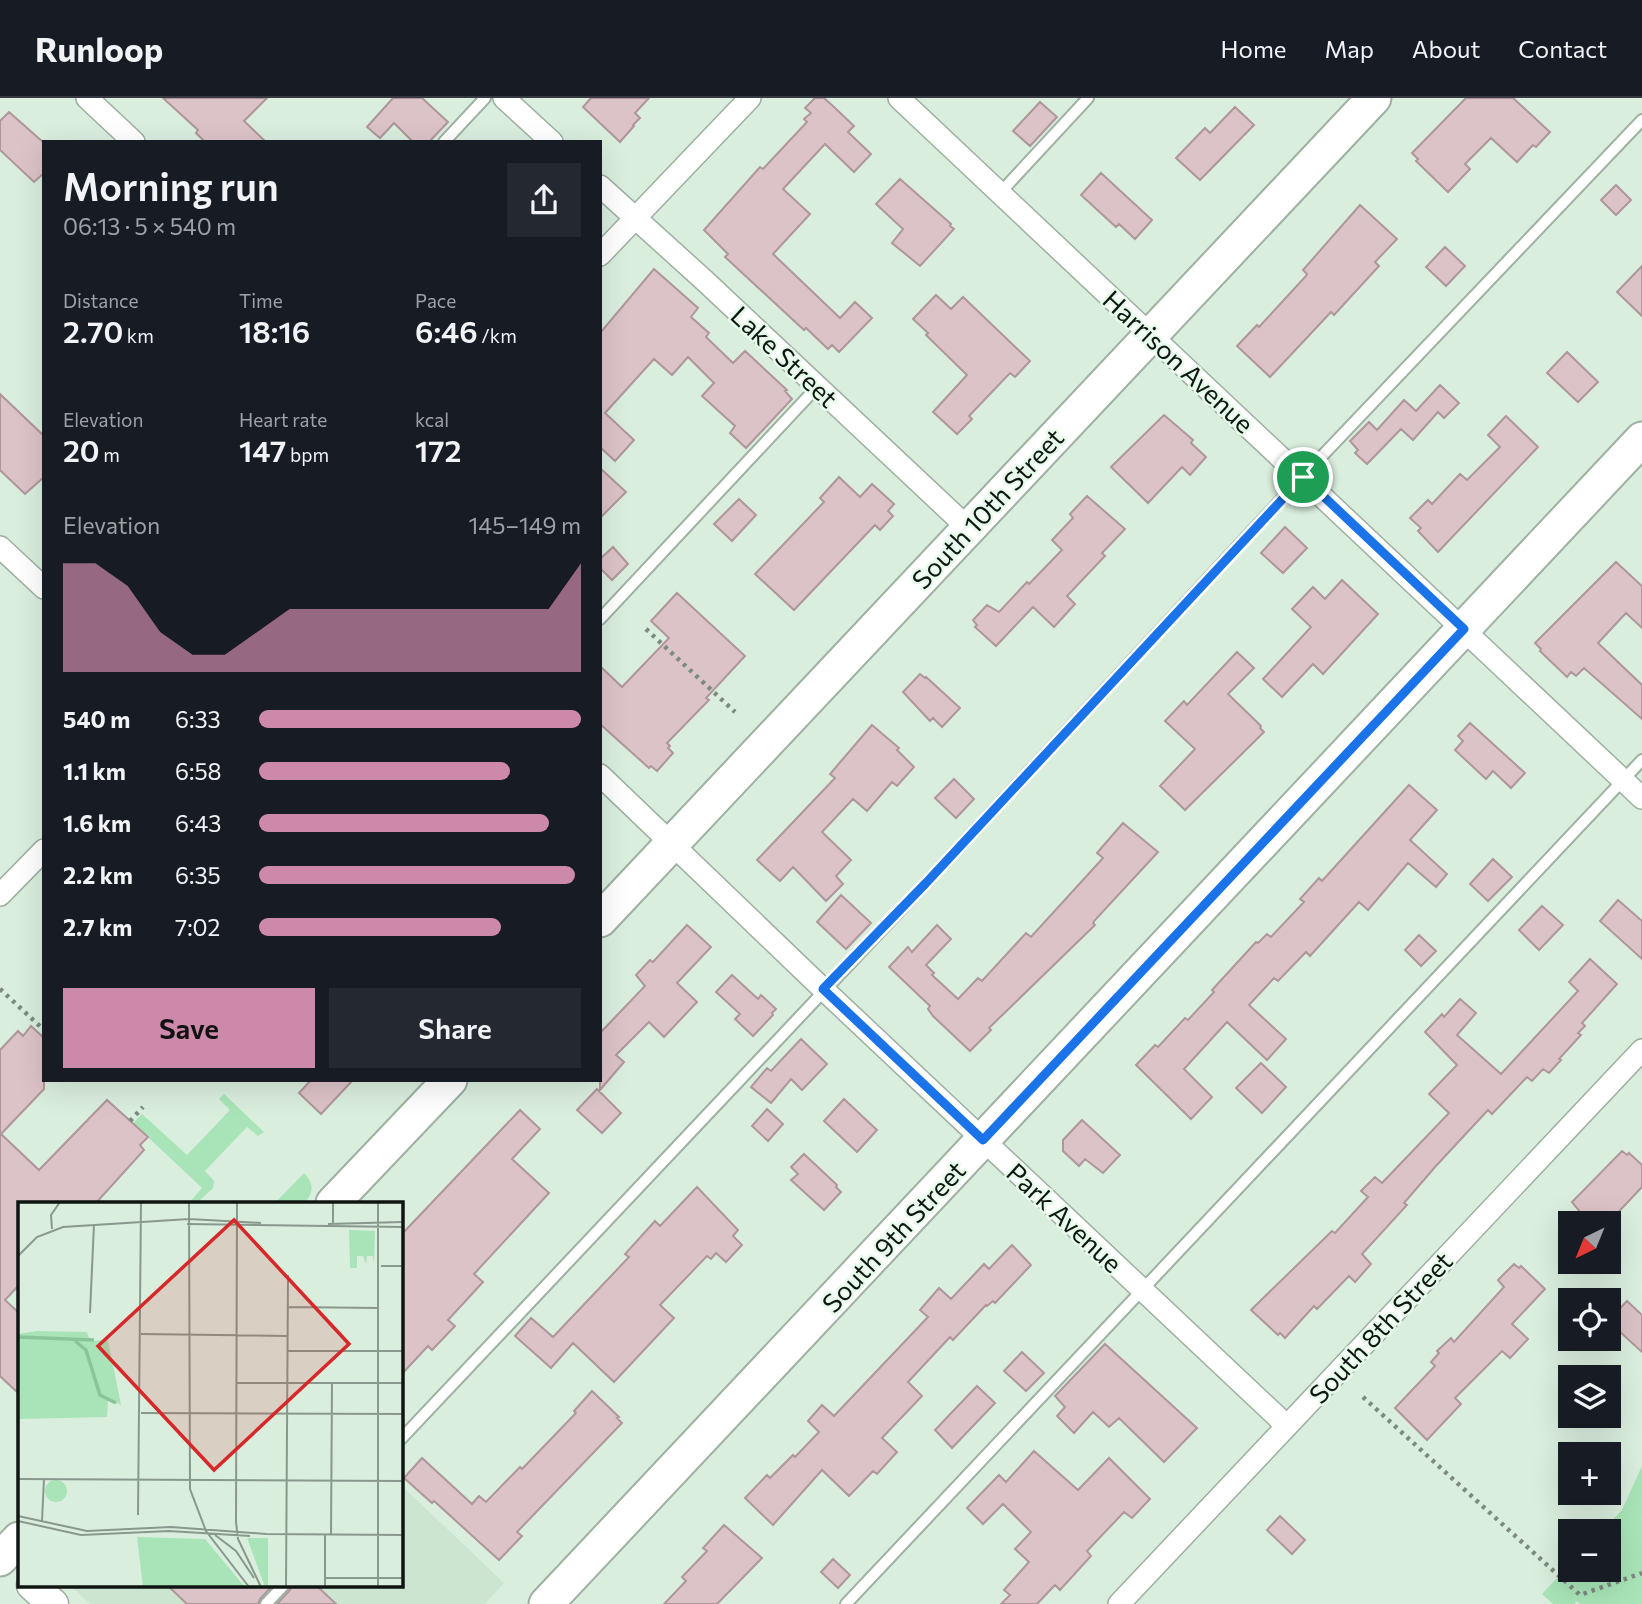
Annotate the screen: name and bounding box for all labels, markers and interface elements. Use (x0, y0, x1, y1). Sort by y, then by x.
text: Runloop (35, 28, 163, 69)
text: Home (1221, 34, 1287, 63)
text: Map (1325, 34, 1374, 63)
text: About (1412, 34, 1480, 63)
text: Contact (1518, 34, 1607, 63)
text: Morning run (63, 162, 279, 209)
button: share (507, 163, 581, 237)
text: 06:13 · 5 × 540 m (63, 212, 236, 240)
street label: Harrison Avenue (1097, 283, 1261, 439)
text: Distance (63, 289, 139, 312)
text: Time (239, 289, 283, 312)
text: Pace (415, 289, 456, 312)
street label: Lake Street (725, 299, 845, 413)
text: 2.70 (63, 312, 123, 349)
text: 18:16 (239, 312, 310, 349)
text: 6:46 (415, 312, 478, 349)
text: km (123, 324, 154, 347)
text: /km (478, 324, 517, 347)
text: Elevation (63, 408, 143, 431)
text: Heart rate (239, 408, 327, 431)
text: kcal (415, 408, 449, 431)
street label: South 10th Street (905, 421, 1069, 595)
text: 20 (63, 431, 100, 468)
text: 147 (239, 431, 286, 468)
text: 172 (415, 431, 462, 468)
text: m (100, 443, 120, 466)
text: bpm (286, 443, 329, 466)
pin (1273, 447, 1333, 507)
icon: arrive (1284, 458, 1322, 496)
text: Elevation (63, 511, 160, 539)
text: 145–149 m (469, 511, 581, 539)
text: 540 m (63, 705, 130, 733)
text: 6:33 (175, 705, 221, 733)
text: 1.1 km (63, 757, 126, 785)
text: 6:58 (175, 757, 222, 785)
text: 1.6 km (63, 809, 131, 837)
text: 6:43 (175, 809, 221, 837)
text: 2.2 km (63, 861, 133, 889)
text: 6:35 (175, 861, 221, 889)
text: 2.7 km (63, 913, 132, 941)
text: 7:02 (175, 913, 220, 941)
button: Save (63, 988, 315, 1068)
button: Share (329, 988, 581, 1068)
street label: South 9th Street (815, 1154, 971, 1318)
street label: Park Avenue (1001, 1156, 1129, 1278)
inset map (18, 1202, 402, 1586)
north arrow (1558, 1211, 1620, 1274)
map controls (1558, 1211, 1621, 1582)
street label: South 8th Street (1302, 1245, 1458, 1409)
button: locate (1558, 1288, 1621, 1351)
button: layers (1558, 1365, 1621, 1428)
button: + (1558, 1442, 1621, 1505)
button: − (1558, 1519, 1621, 1582)

